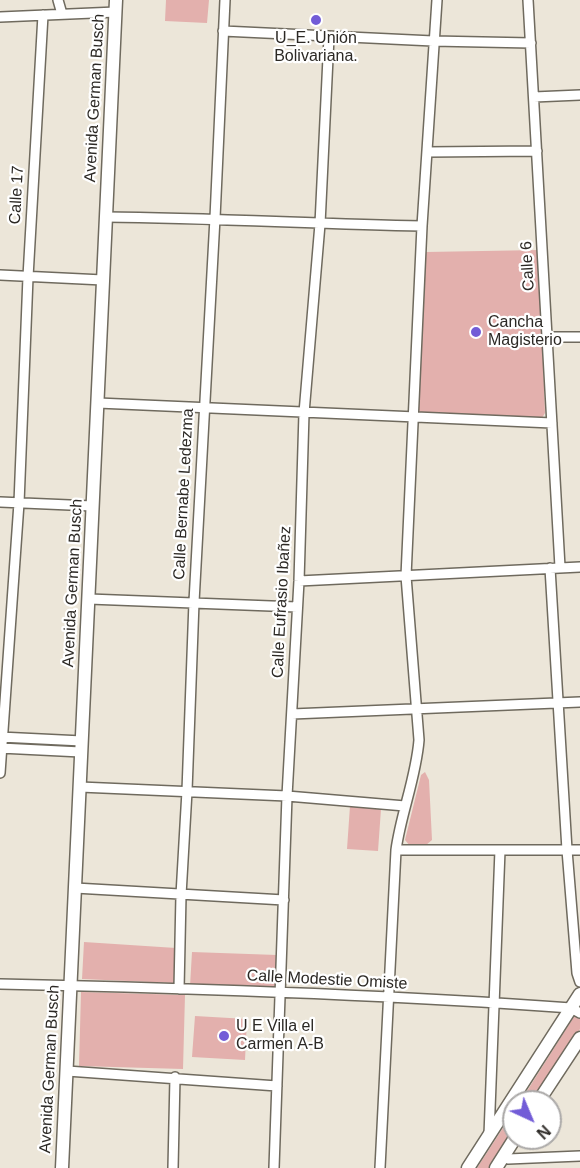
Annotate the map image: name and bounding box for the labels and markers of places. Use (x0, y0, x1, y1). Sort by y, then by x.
marker: U_E. Unión Bolivariana. (309, 13, 323, 27)
place label: U_E. Unión Bolivariana. (274, 29, 358, 67)
place label: Cancha Magisterio (488, 313, 562, 351)
marker: Cancha Magisterio (469, 325, 483, 339)
place label: U E Villa el Carmen A-B (236, 1017, 324, 1055)
marker: U E Villa el Carmen A-B (217, 1029, 231, 1043)

